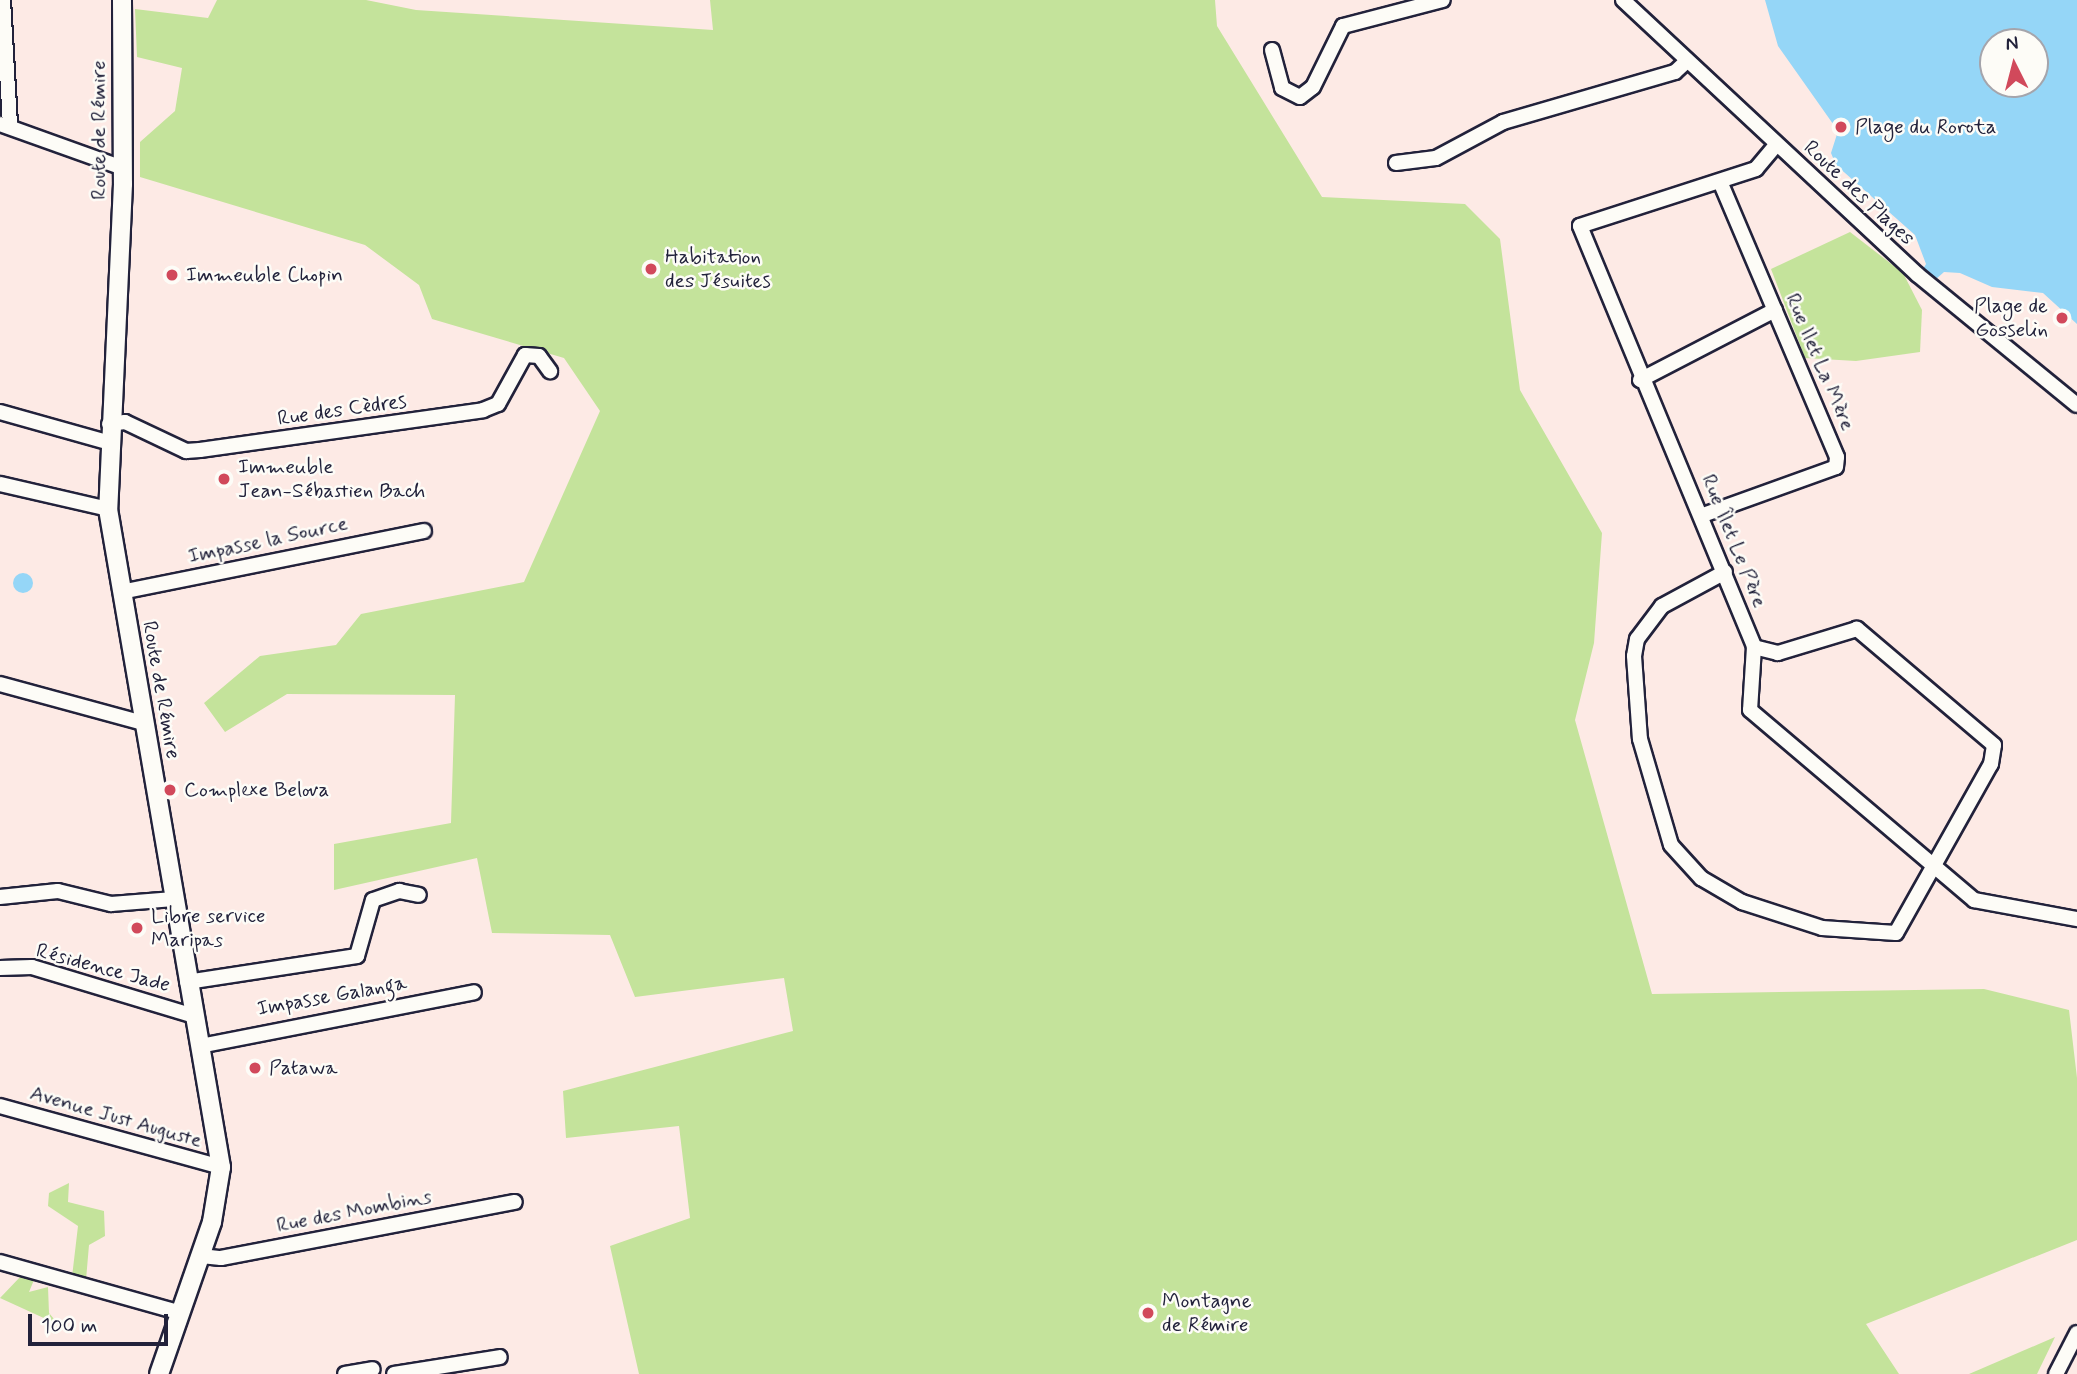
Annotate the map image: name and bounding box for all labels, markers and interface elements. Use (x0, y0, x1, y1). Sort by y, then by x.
north arrow (1979, 28, 2049, 98)
text: N (2004, 31, 2020, 57)
street label: Route de Rémire (86, 61, 112, 199)
place label: Plage du Rorota (1855, 114, 1995, 140)
marker: Plage du Rorota (1833, 119, 1849, 135)
street label: Route des Plages (1798, 135, 1920, 251)
place label: Habitation des Jésuites (665, 244, 771, 294)
marker: Habitation des Jésuites (643, 261, 659, 277)
place label: Immeuble Chopin (186, 262, 346, 288)
marker: Immeuble Chopin (164, 267, 180, 283)
street label: Rue Ilet La Mère (1779, 287, 1861, 437)
place label: Plage de Gosselin (1974, 293, 2048, 343)
marker: Plage de Gosselin (2054, 310, 2070, 326)
street label: Rue des Cèdres (275, 388, 409, 432)
place label: Immeuble Jean-Sébastien Bach (238, 454, 424, 504)
street label: Rue Îlet Le Père (1696, 470, 1772, 612)
marker: Immeuble Jean-Sébastien Bach (216, 471, 232, 487)
street label: Impasse la Source (189, 511, 347, 569)
street label: Route de Rémire (137, 620, 185, 760)
place label: Complexe Belova (184, 777, 330, 803)
marker: Complexe Belova (162, 782, 178, 798)
place label: Libre service Maripas (151, 903, 266, 953)
marker: Libre service Maripas (129, 920, 145, 936)
street label: Résidence Jade (33, 938, 173, 998)
street label: Impasse Galanga (253, 970, 411, 1022)
place label: Patawa (269, 1055, 338, 1081)
marker: Patawa (247, 1060, 263, 1076)
street label: Avenue Just Auguste (26, 1080, 206, 1154)
street label: Rue des Mombins (275, 1184, 433, 1238)
place label: Montagne de Rémire (1162, 1288, 1252, 1338)
scale bar (32, 1300, 172, 1344)
marker: Montagne de Rémire (1140, 1305, 1156, 1321)
text: 100 m (41, 1312, 97, 1340)

